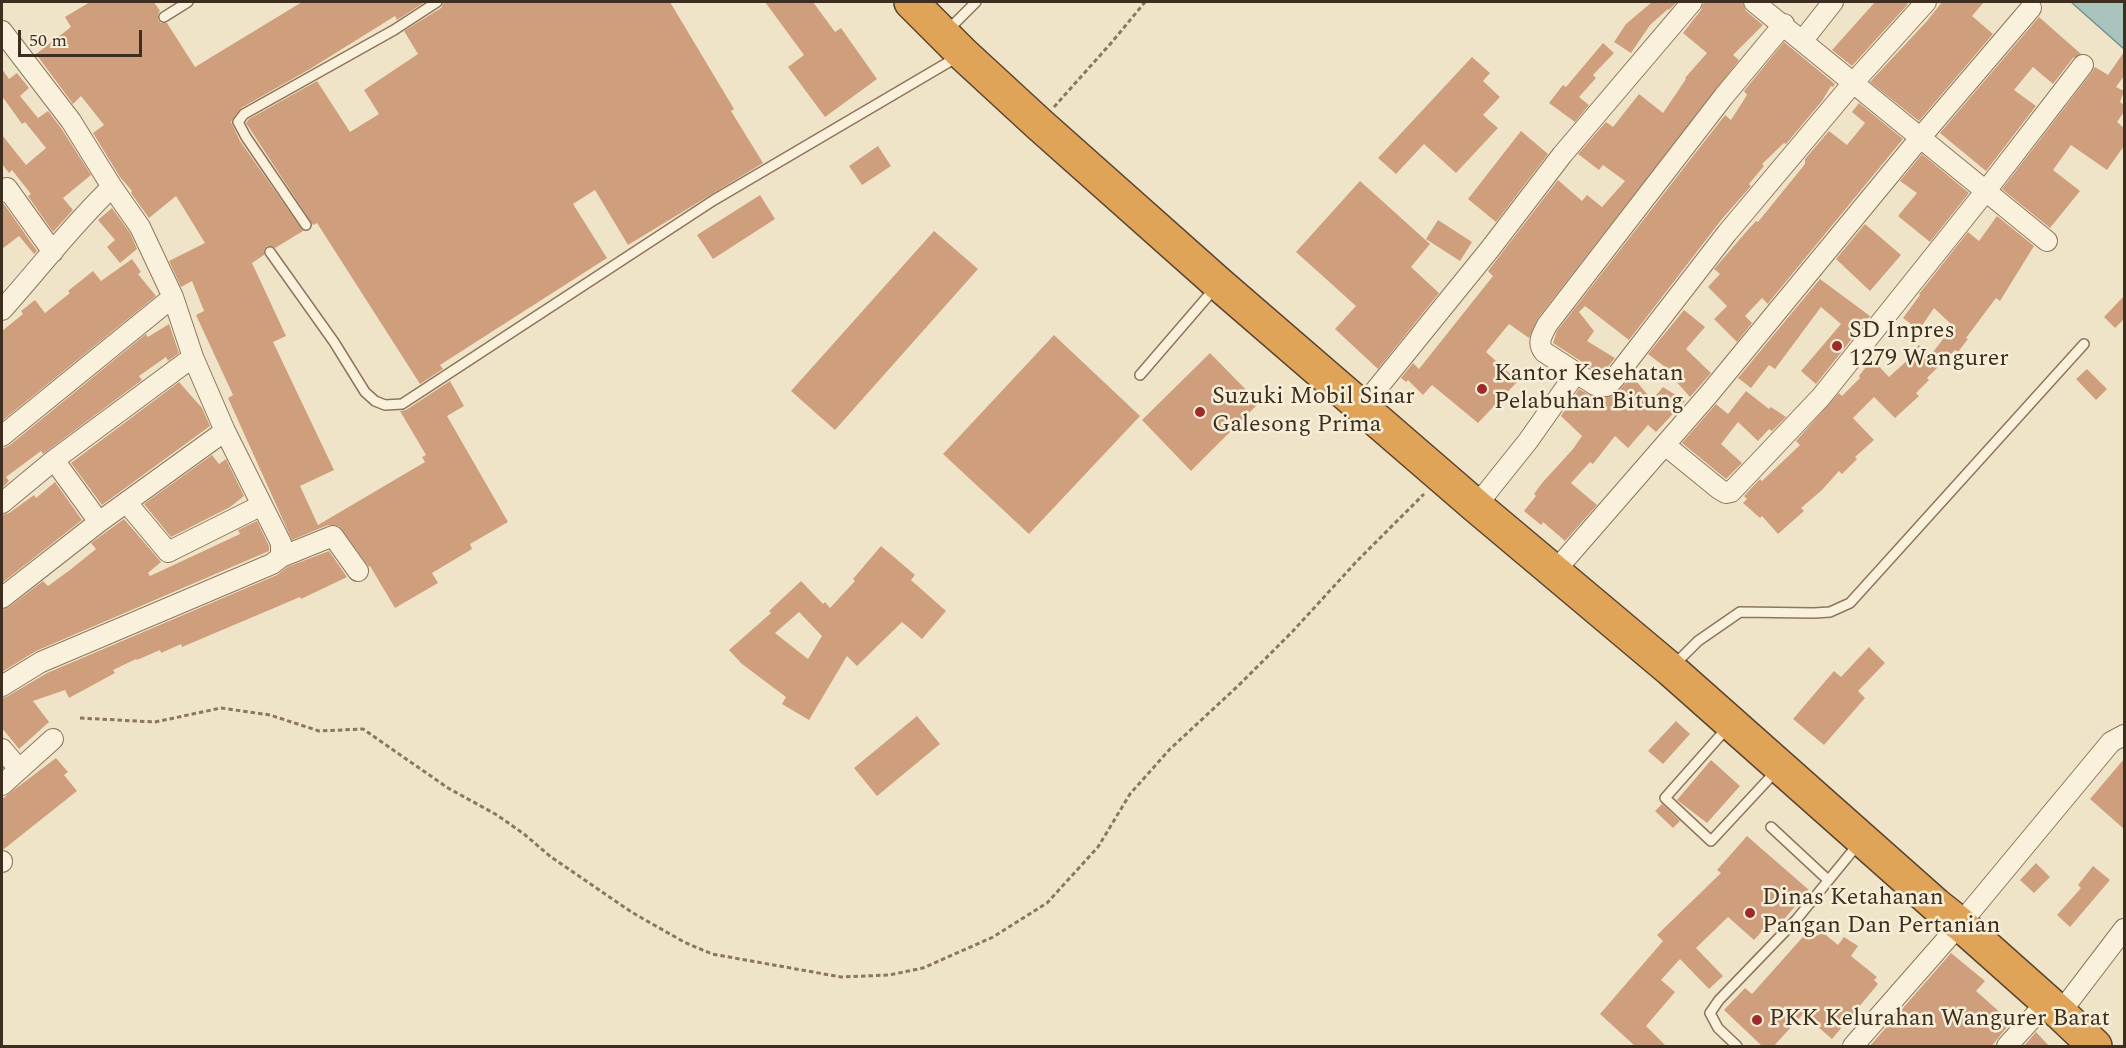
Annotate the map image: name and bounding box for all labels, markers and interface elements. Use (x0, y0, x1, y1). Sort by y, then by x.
scale bar (21, 18, 146, 56)
text: 50 m (29, 27, 67, 54)
place label: SD Inpres 1279 Wangurer (1849, 318, 2009, 374)
marker: SD Inpres 1279 Wangurer (1830, 339, 1844, 353)
place label: Kantor Kesehatan Pelabuhan Bitung (1494, 361, 1684, 417)
marker: Kantor Kesehatan Pelabuhan Bitung (1475, 382, 1489, 396)
place label: Suzuki Mobil Sinar Galesong Prima (1212, 384, 1415, 440)
marker: Suzuki Mobil Sinar Galesong Prima (1193, 405, 1207, 419)
place label: Dinas Ketahanan Pangan Dan Pertanian (1762, 885, 2001, 941)
marker: Dinas Ketahanan Pangan Dan Pertanian (1743, 906, 1757, 920)
place label: PKK Kelurahan Wangurer Barat (1769, 1006, 2110, 1034)
marker: PKK Kelurahan Wangurer Barat (1750, 1013, 1764, 1027)

